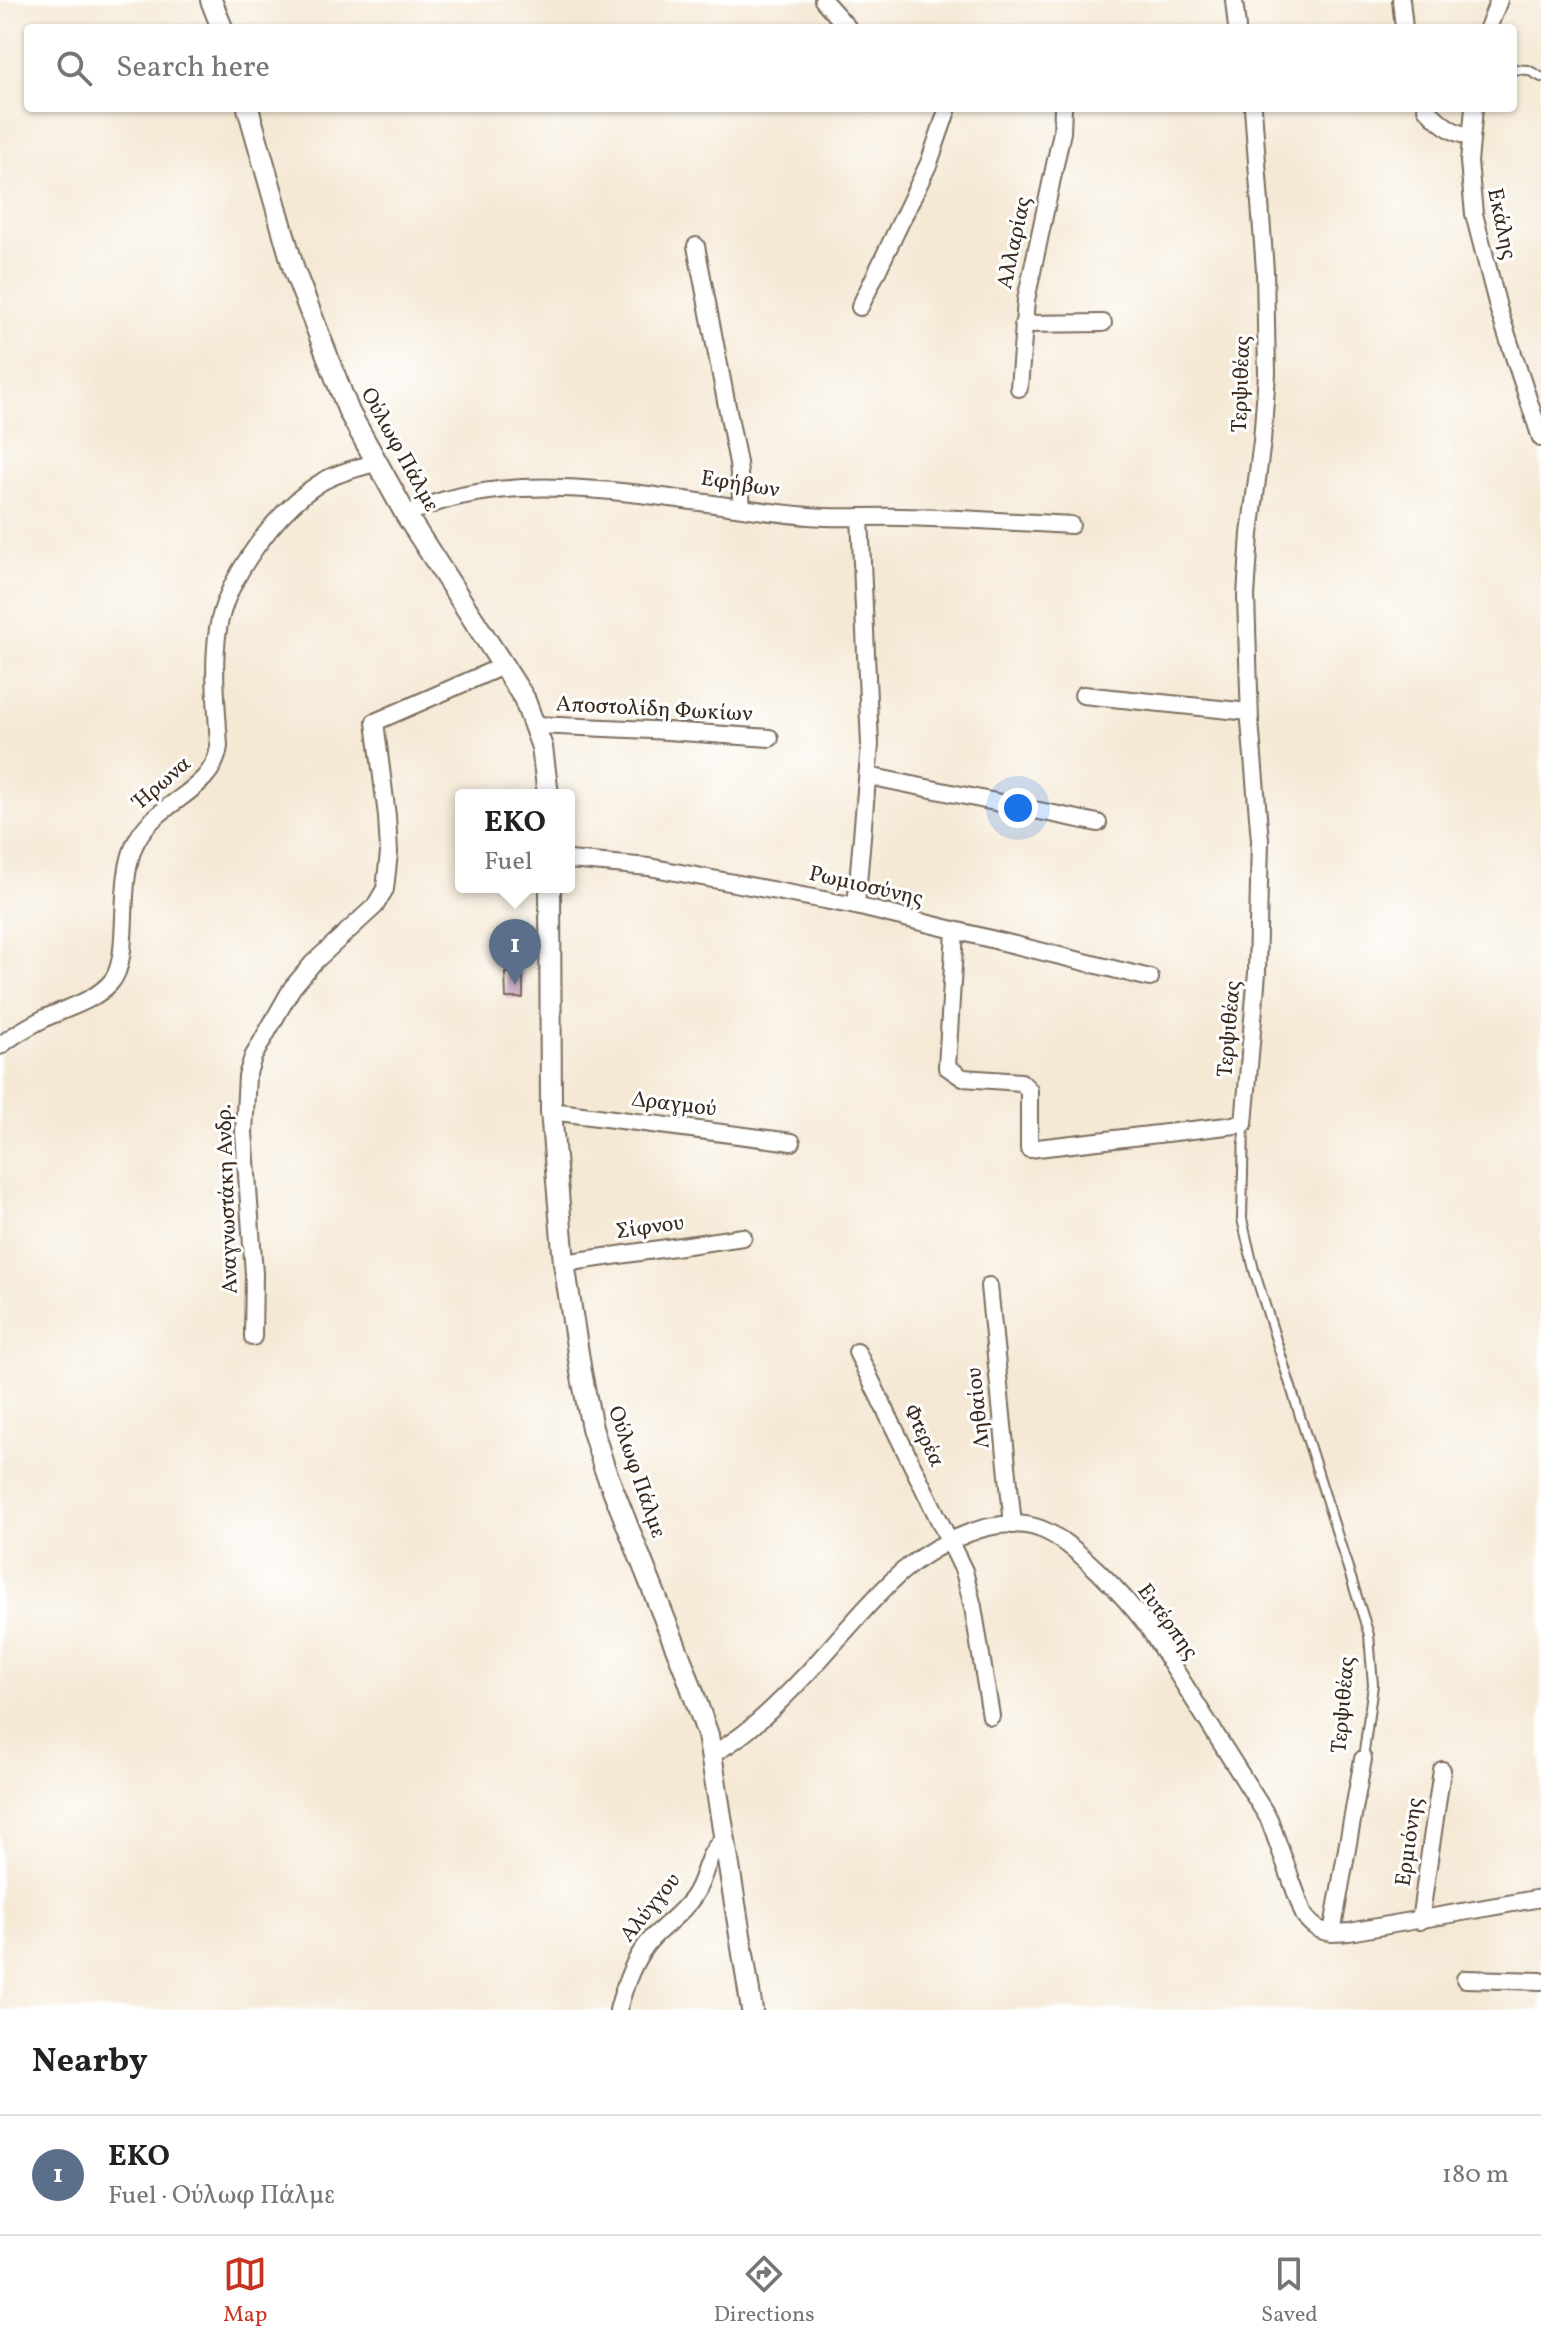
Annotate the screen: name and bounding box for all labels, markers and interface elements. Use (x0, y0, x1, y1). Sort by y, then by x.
search box (24, 24, 1517, 112)
icon: search (52, 46, 96, 90)
text: Search here (116, 47, 270, 89)
street label: Εκάλης (1478, 185, 1524, 263)
street label: Αλλαρίας (990, 194, 1040, 292)
street label: Τερψιθέας (1225, 335, 1259, 433)
street label: Ούλωφ Πάλμε (352, 382, 446, 518)
street label: Εφήβων (698, 463, 782, 507)
street label: Αποστολίδη Φωκίων (555, 689, 753, 731)
street label: Ήρωνα (126, 749, 198, 818)
your location (998, 788, 1038, 828)
popup (455, 789, 575, 893)
text: EKO (484, 802, 546, 844)
text: Fuel (484, 844, 533, 880)
street label: Ρωμιοσύνης (806, 859, 926, 915)
pin: 1 (489, 919, 541, 985)
street label: Τερψιθέας (1210, 979, 1250, 1079)
street label: Δραγμού (630, 1084, 718, 1126)
street label: Αναγνωστάκη Ανδρ. (209, 1104, 247, 1294)
street label: Σίφνου (614, 1208, 686, 1248)
street label: Ληθαίου (959, 1366, 999, 1450)
street label: Φτερέα (895, 1399, 951, 1473)
street label: Ούλωφ Πάλμε (599, 1402, 673, 1542)
street label: Ευτέρπης (1129, 1578, 1205, 1666)
street label: Τερψιθέας (1324, 1655, 1364, 1755)
street label: Ερμιόνης (1388, 1796, 1432, 1888)
street label: Αλύγγου (613, 1866, 689, 1950)
text: Nearby (32, 2039, 148, 2086)
text: EKO (108, 2136, 170, 2178)
text: 1 (53, 2157, 63, 2193)
text: 180 m (1442, 2157, 1509, 2193)
text: Fuel · Ούλωφ Πάλμε (108, 2178, 335, 2214)
tab: Map (223, 2252, 267, 2331)
tab: Directions (714, 2252, 815, 2331)
tab: Saved (1261, 2252, 1318, 2331)

